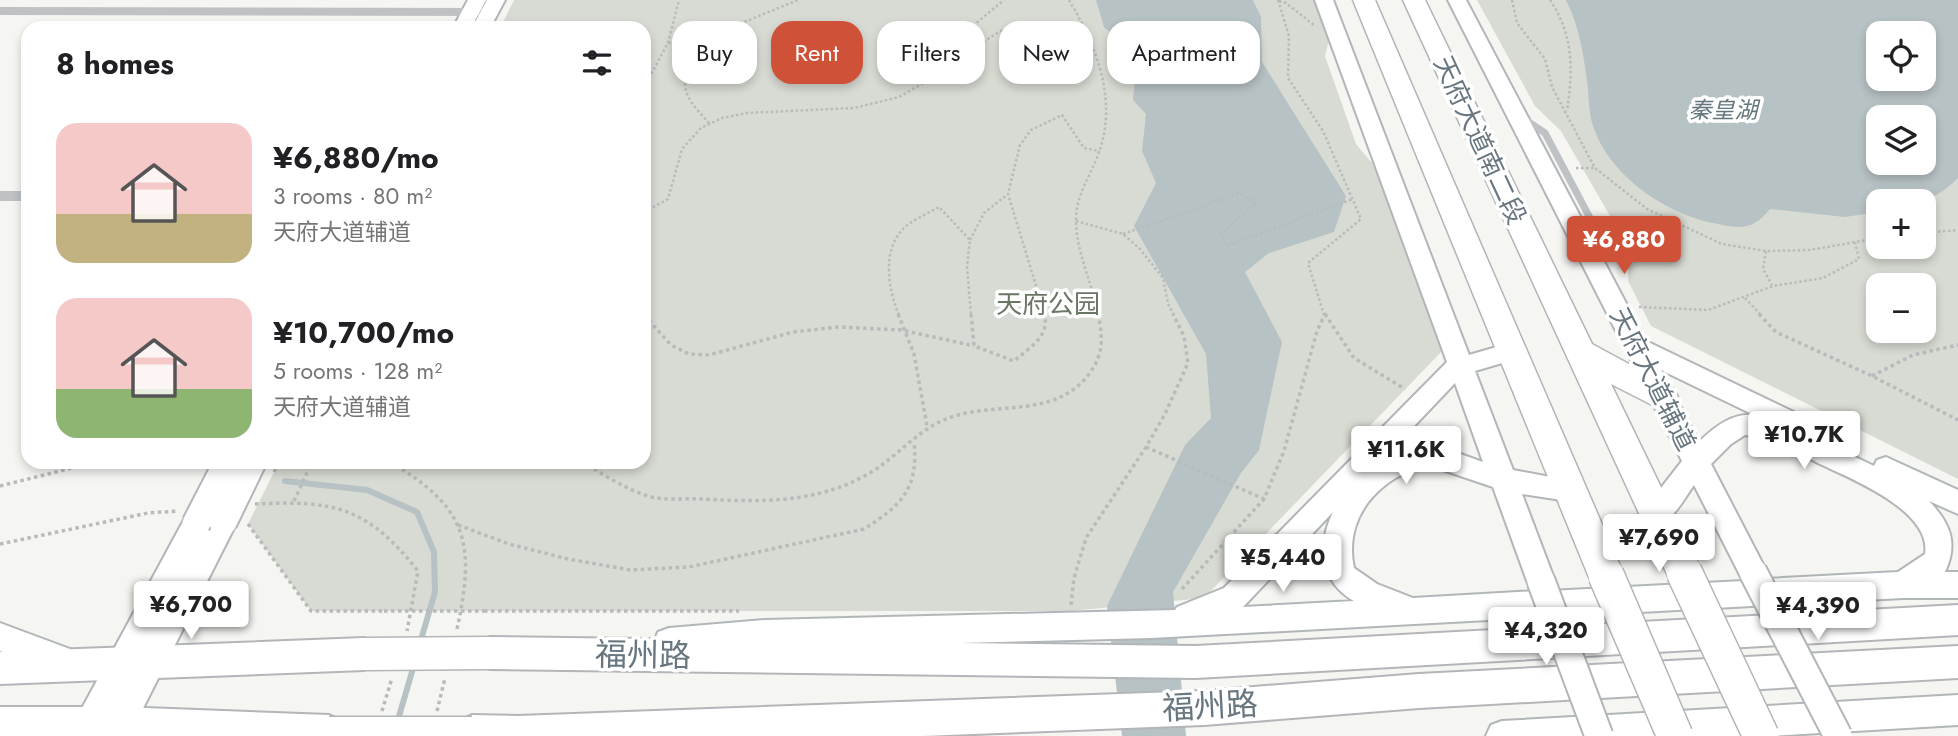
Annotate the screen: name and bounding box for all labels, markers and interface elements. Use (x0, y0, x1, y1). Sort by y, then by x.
chip: Buy (672, 21, 757, 84)
chip: Rent (771, 21, 863, 84)
chip: Filters (877, 21, 985, 84)
chip: New (999, 21, 1093, 84)
chip: Apartment (1107, 21, 1260, 84)
map controls (1866, 21, 1936, 343)
button: locate (1866, 21, 1936, 91)
text: 8 homes (56, 42, 174, 85)
icon: filters (578, 44, 616, 82)
street label: 天府大道南二段 (1424, 49, 1536, 231)
water label: 秦皇湖 (1689, 93, 1761, 127)
button: layers (1866, 105, 1936, 175)
text: ¥6,880/mo (273, 136, 439, 179)
icon: home (112, 151, 196, 235)
text: 3 rooms · 80 m² (273, 179, 432, 213)
button: + (1866, 189, 1936, 259)
text: 天府大道辅道 (273, 215, 411, 249)
pin: ¥6,880 (1567, 216, 1681, 276)
text: ¥6,880 (1583, 222, 1665, 256)
button: − (1866, 273, 1936, 343)
park label: 天府公园 (996, 285, 1100, 323)
street label: 天府大道辅道 (1601, 301, 1705, 457)
text: ¥10,700/mo (273, 311, 454, 354)
icon: home (112, 326, 196, 410)
text: 5 rooms · 128 m² (273, 354, 442, 388)
text: 天府大道辅道 (273, 390, 411, 424)
pin: ¥10.7K (1747, 412, 1861, 471)
text: ¥10.7K (1764, 417, 1844, 451)
pin: ¥11.6K (1349, 426, 1463, 486)
text: ¥11.6K (1367, 432, 1445, 466)
pin: ¥7,690 (1602, 514, 1716, 574)
text: ¥7,690 (1619, 520, 1699, 554)
pin: ¥5,440 (1226, 534, 1340, 594)
text: ¥5,440 (1240, 540, 1326, 574)
pin: ¥6,700 (134, 582, 248, 641)
pin: ¥4,390 (1761, 582, 1875, 642)
text: ¥6,700 (150, 587, 232, 621)
text: ¥4,390 (1776, 588, 1860, 622)
pin: ¥4,320 (1489, 608, 1603, 667)
text: ¥4,320 (1504, 613, 1588, 647)
street label: 福州路 (595, 631, 691, 679)
street label: 福州路 (1161, 681, 1259, 731)

